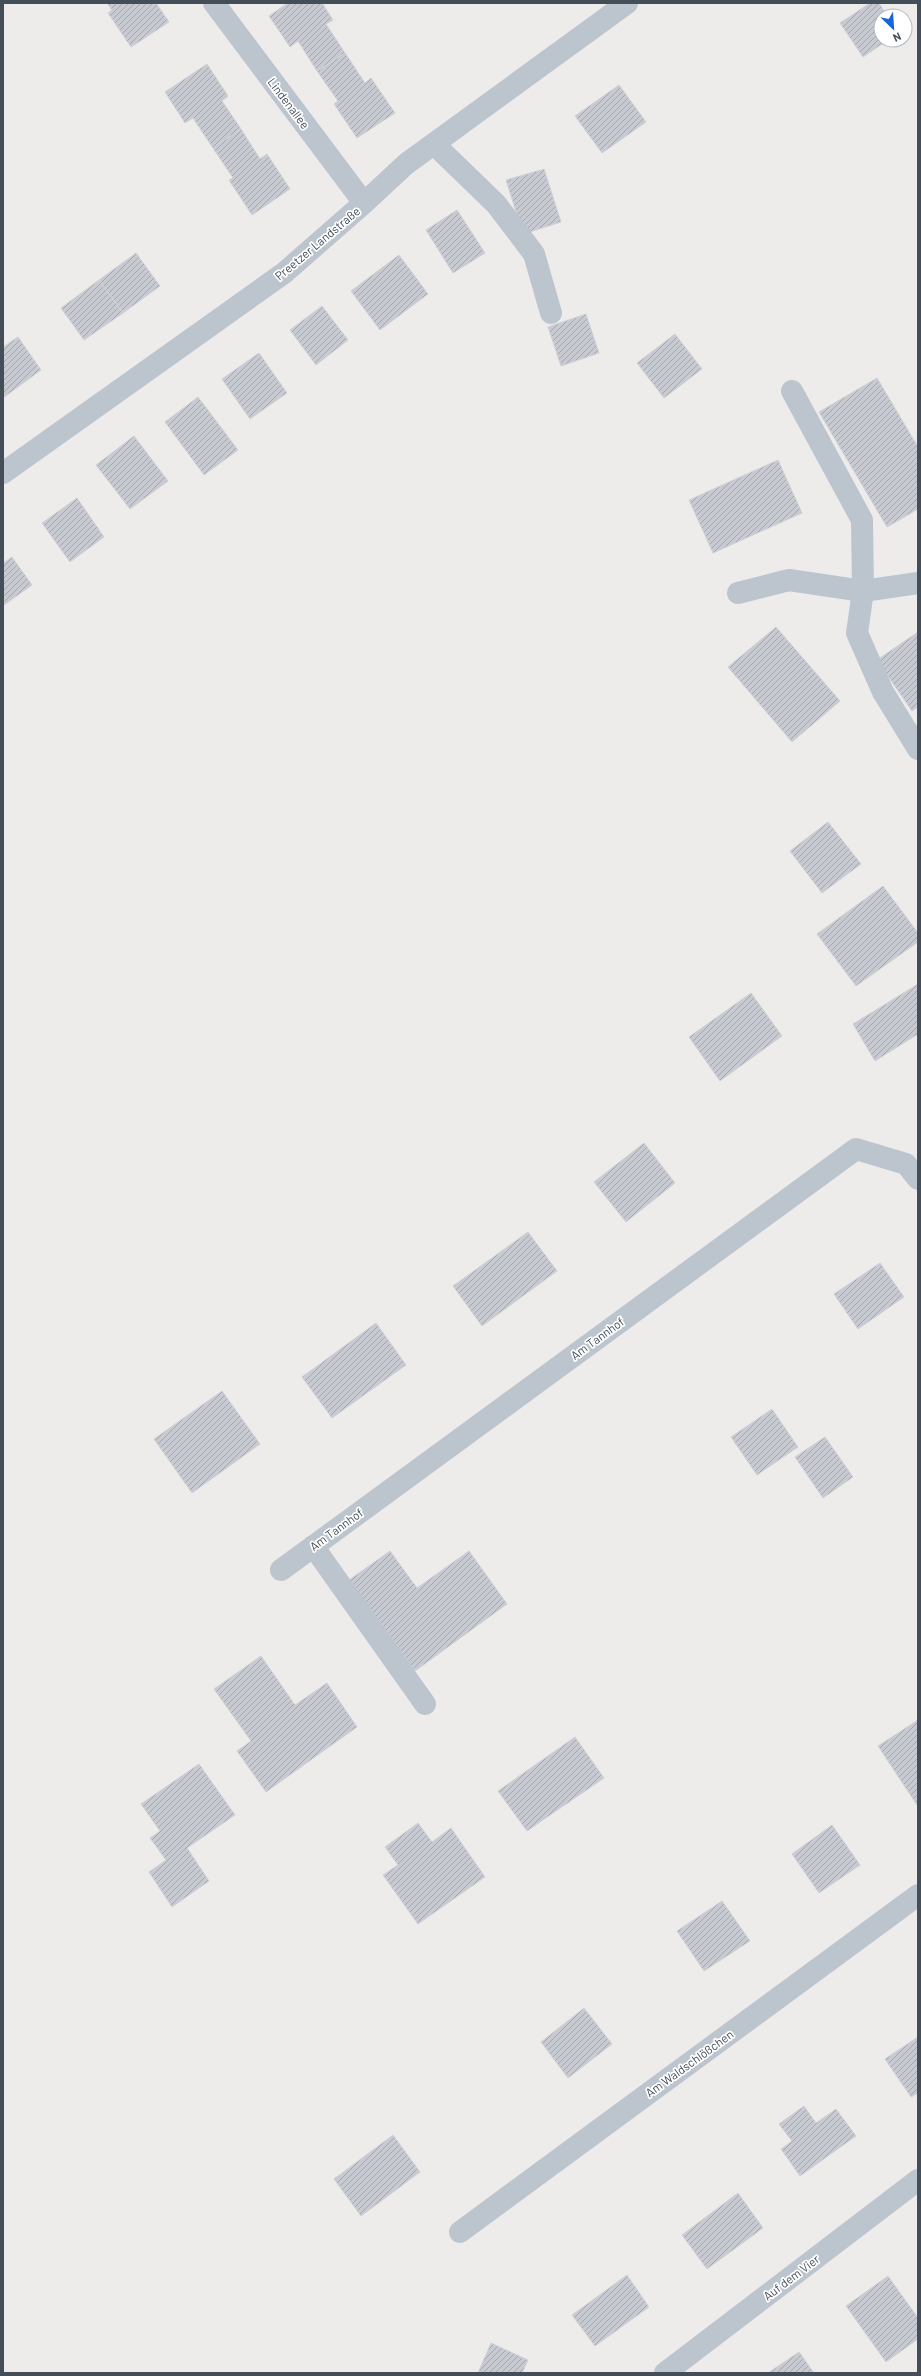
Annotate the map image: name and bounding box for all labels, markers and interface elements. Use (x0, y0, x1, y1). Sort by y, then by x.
north arrow (873, 8, 913, 48)
text: N (891, 30, 904, 45)
street label: Lindenallee (265, 75, 313, 131)
street label: Preetzer Landstraße (272, 203, 362, 283)
street label: Am Tannhof (568, 1314, 626, 1362)
street label: Am Tannhof (307, 1505, 365, 1553)
street label: Am Waldschlößchen (642, 2027, 736, 2099)
street label: Auf dem Vier (760, 2251, 822, 2303)

